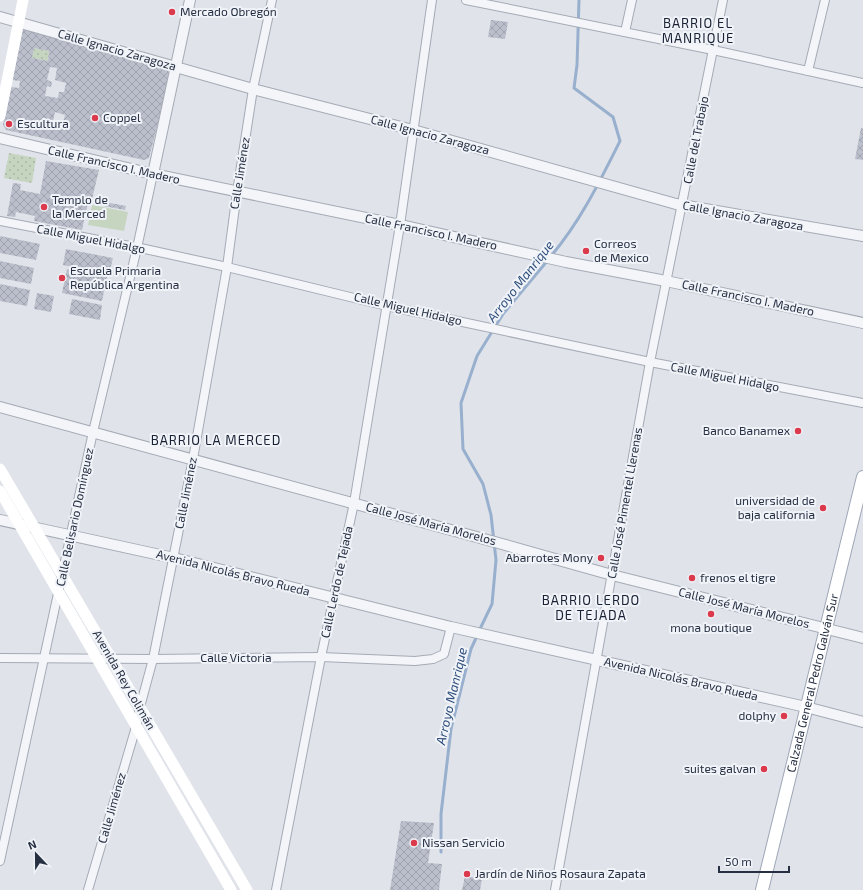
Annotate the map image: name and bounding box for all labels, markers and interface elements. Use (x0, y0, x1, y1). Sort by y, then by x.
place label: Mercado Obregón (180, 4, 277, 18)
marker: Mercado Obregón (167, 7, 177, 17)
district label: BARRIO EL MANRIQUE (662, 15, 734, 46)
street label: Calle Ignacio Zaragoza (57, 25, 178, 73)
street label: Calle del Trabajo (680, 95, 711, 185)
place label: Coppel (103, 110, 141, 124)
street label: Calle Ignacio Zaragoza (369, 111, 491, 157)
marker: Coppel (90, 113, 100, 123)
place label: Escultura (17, 116, 69, 130)
marker: Escultura (4, 119, 14, 129)
street label: Calle Jiménez (226, 136, 252, 210)
street label: Calle Francisco I. Madero (47, 142, 182, 186)
place label: Templo de la Merced (52, 192, 108, 220)
street label: Calle Ignacio Zaragoza (682, 197, 805, 233)
marker: Templo de la Merced (39, 202, 49, 212)
street label: Calle Francisco I. Madero (364, 210, 499, 252)
street label: Calle Miguel Hidalgo (36, 221, 147, 255)
place label: Correos de Mexico (594, 236, 649, 264)
water label: Arroyo Manrique (483, 237, 557, 326)
marker: Correos de Mexico (581, 246, 591, 256)
place label: Escuela Primaria República Argentina (70, 263, 179, 291)
marker: Escuela Primaria República Argentina (57, 273, 67, 283)
street label: Calle Francisco I. Madero (681, 276, 816, 318)
street label: Calle Miguel Hidalgo (353, 289, 464, 327)
street label: Calle Miguel Hidalgo (670, 359, 781, 393)
place label: Banco Banamex (703, 423, 791, 437)
street label: Calle José Pimentel Llerenas (604, 426, 644, 580)
marker: Banco Banamex (793, 426, 803, 436)
district label: BARRIO LA MERCED (151, 432, 281, 448)
street label: Calle Belisario Domínguez (52, 446, 96, 587)
street label: Calle Jiménez (171, 456, 199, 530)
place label: universidad de baja california (735, 493, 815, 522)
street label: Calle José María Morelos (364, 499, 498, 547)
marker: universidad de baja california (818, 503, 828, 513)
street label: Calle Lerdo de Tejada (317, 524, 356, 639)
street label: Avenida Nicolás Bravo Rueda (155, 546, 311, 598)
place label: Abarrotes Mony (505, 550, 594, 564)
marker: Abarrotes Mony (596, 553, 606, 563)
place label: frenos el tigre (700, 570, 776, 584)
marker: frenos el tigre (687, 573, 697, 583)
street label: Calle José María Morelos (677, 584, 811, 630)
district label: BARRIO LERDO DE TEJADA (542, 592, 640, 623)
street label: Calzada General Pedro Galván Sur (783, 592, 840, 774)
marker: mona boutique (706, 609, 716, 619)
place label: mona boutique (670, 620, 752, 634)
street label: Avenida Rey Colimán (91, 627, 159, 732)
water label: Arroyo Manrique (432, 646, 470, 747)
street label: Calle Victoria (200, 650, 272, 664)
street label: Avenida Nicolás Bravo Rueda (603, 653, 760, 703)
place label: dolphy (738, 708, 777, 722)
marker: dolphy (779, 711, 789, 721)
place label: suites galvan (684, 761, 756, 775)
marker: suites galvan (759, 764, 769, 774)
street label: Calle Jiménez (94, 771, 128, 845)
north arrow (16, 834, 56, 874)
place label: Nissan Servicio (422, 835, 505, 849)
text: N (26, 837, 38, 852)
marker: Nissan Servicio (409, 838, 419, 848)
scale bar (719, 848, 789, 874)
text: 50 m (725, 854, 752, 868)
place label: Jardín de Niños Rosaura Zapata (475, 866, 646, 880)
marker: Jardín de Niños Rosaura Zapata (462, 869, 472, 879)

